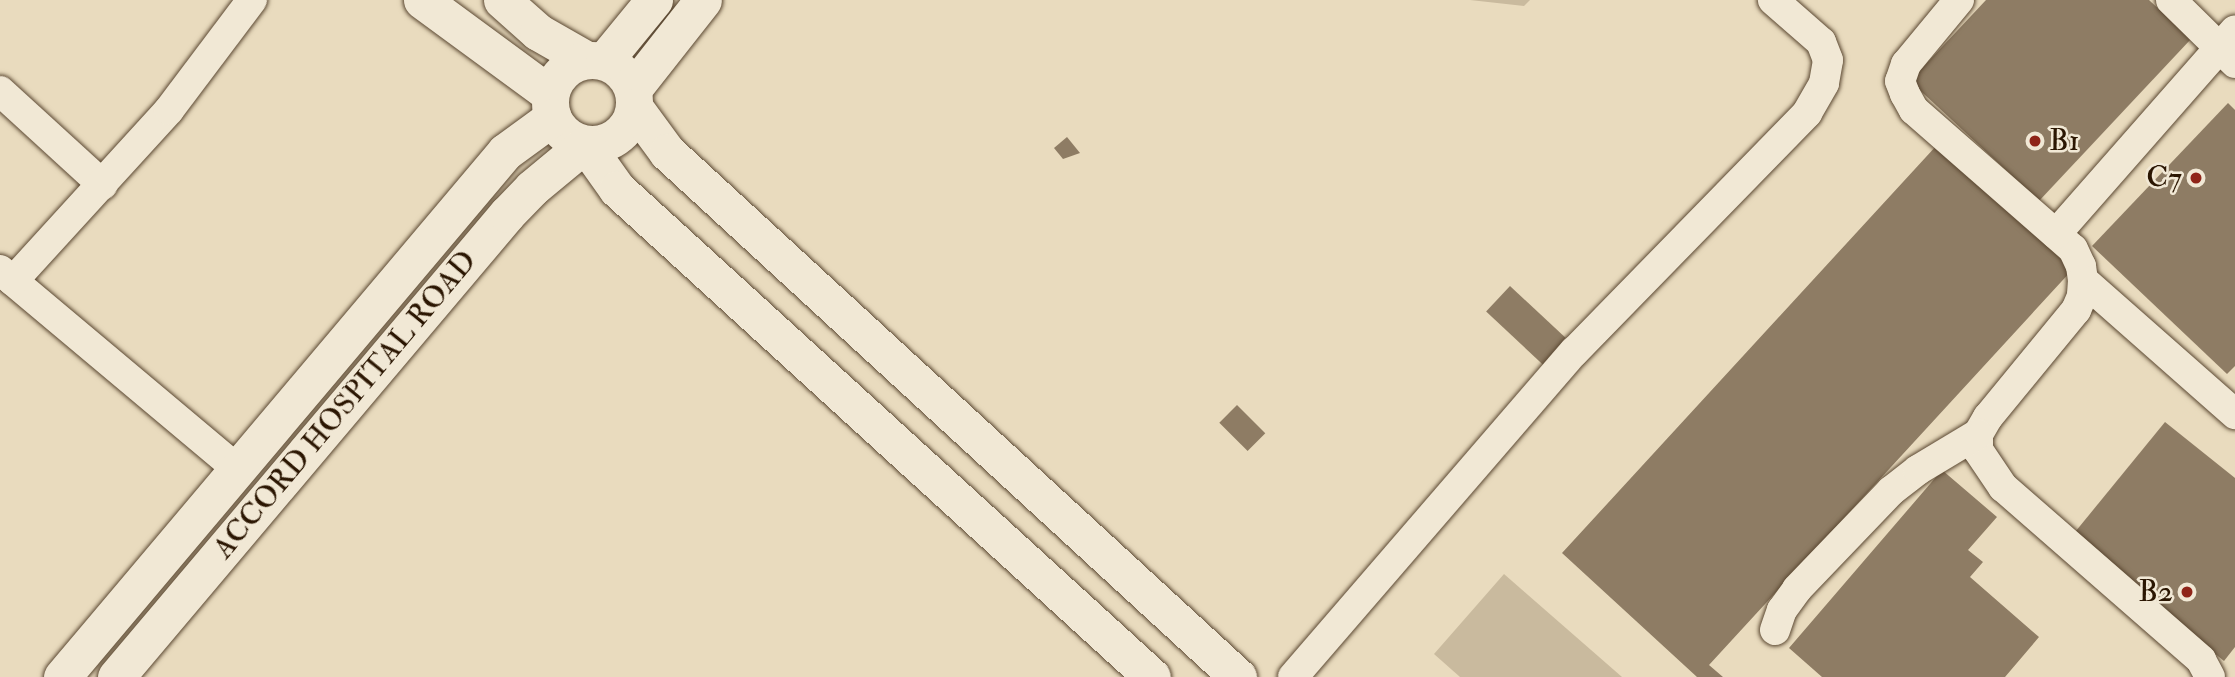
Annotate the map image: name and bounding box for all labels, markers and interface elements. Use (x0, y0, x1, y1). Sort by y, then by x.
place label: B1 (2049, 123, 2079, 159)
marker: B1 (2027, 133, 2043, 149)
place label: C7 (2146, 160, 2182, 196)
marker: C7 (2188, 170, 2204, 186)
street label: ACCORD HOSPITAL ROAD (206, 244, 484, 566)
place label: B2 (2138, 574, 2173, 610)
marker: B2 (2179, 584, 2195, 600)

